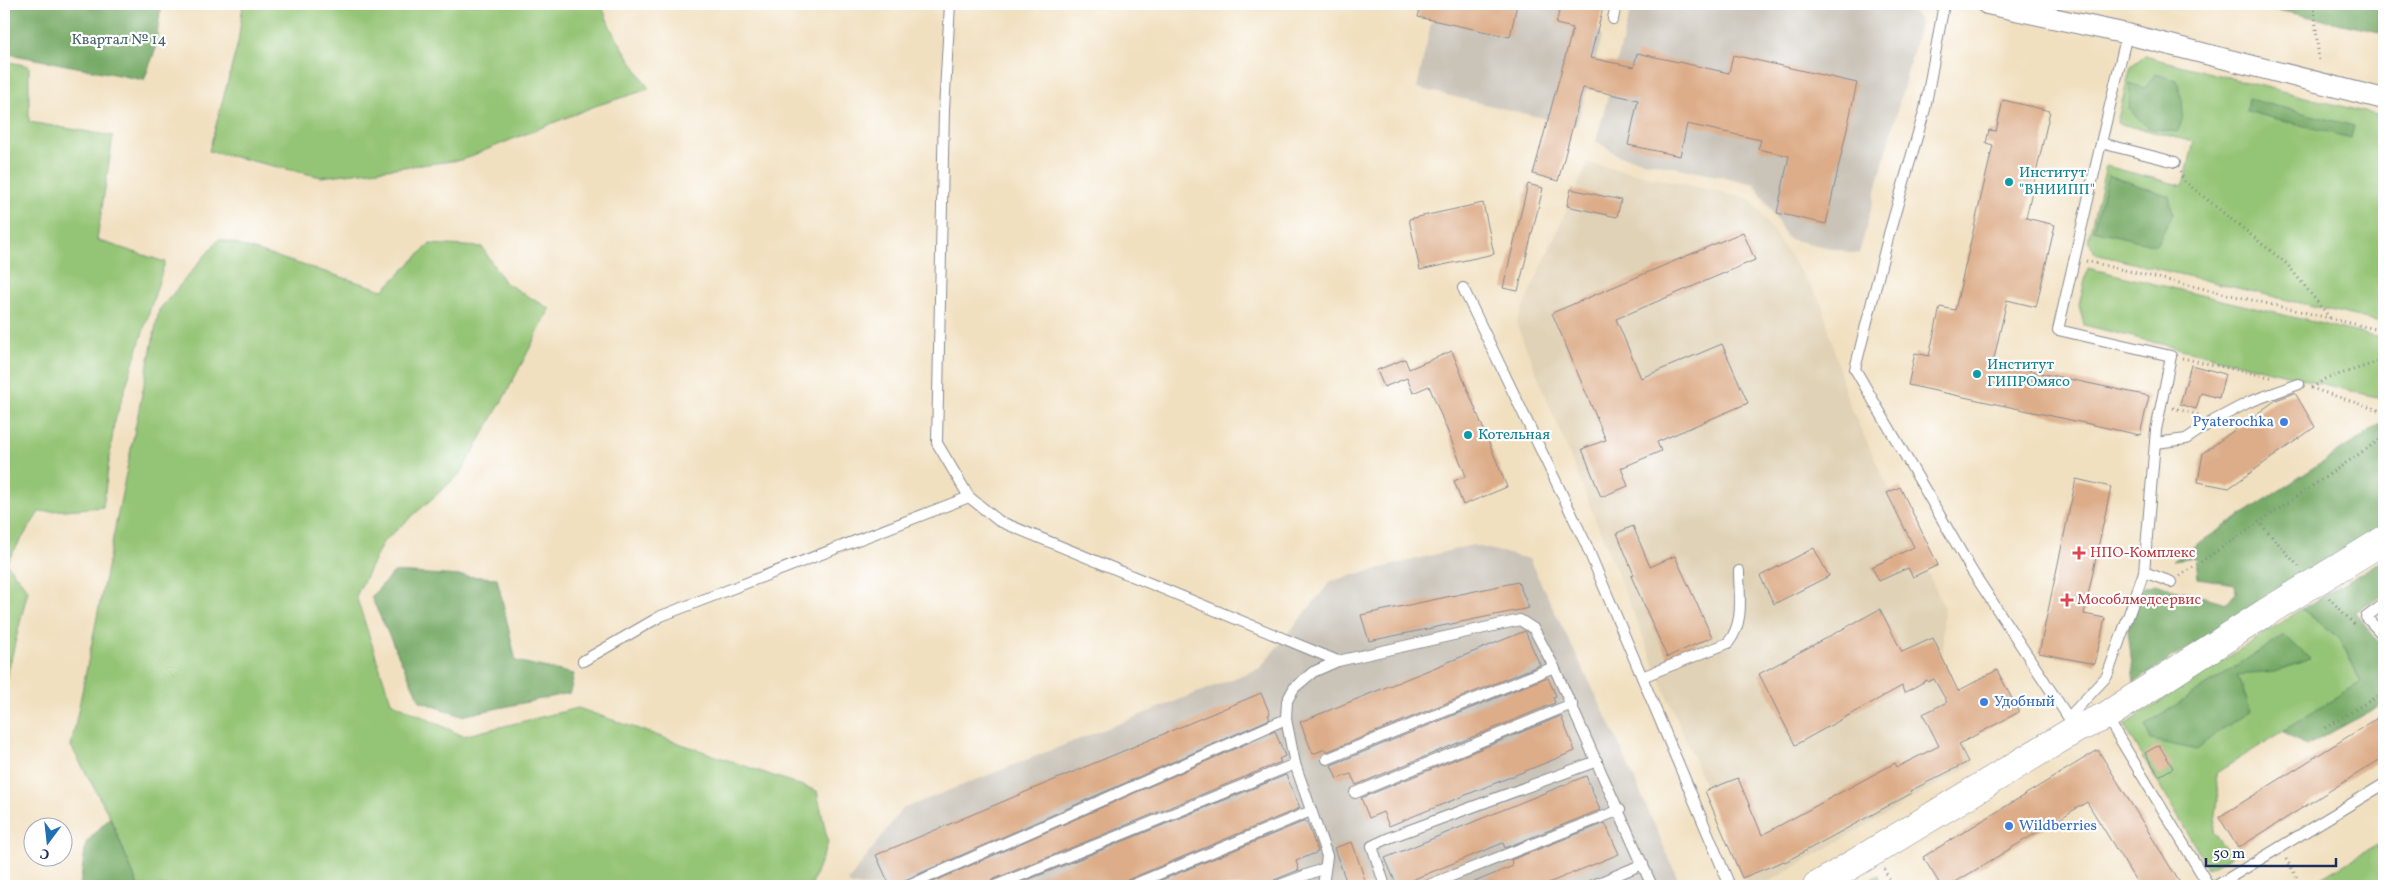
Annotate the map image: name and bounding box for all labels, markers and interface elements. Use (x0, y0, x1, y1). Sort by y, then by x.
park label: Квартал № 14 (72, 30, 166, 51)
place label: Институт "ВНИИПП" (2019, 163, 2095, 201)
marker: Институт "ВНИИПП" (2003, 176, 2015, 188)
place label: Институт ГИПРОмясо (1987, 355, 2070, 393)
marker: Институт ГИПРОмясо (1971, 368, 1983, 380)
place label: Pyaterochka (2193, 412, 2274, 433)
marker: Pyaterochka (2278, 416, 2290, 428)
place label: Котельная (1478, 425, 1550, 446)
marker: Котельная (1462, 429, 1474, 441)
place label: НПО-Комплекс (2090, 543, 2196, 564)
marker: НПО-Комплекс (2072, 546, 2086, 560)
place label: Мособлмедсервис (2077, 590, 2201, 611)
marker: Мособлмедсервис (2061, 594, 2073, 606)
place label: Удобный (1994, 692, 2055, 713)
marker: Удобный (1978, 696, 1990, 708)
place label: Wildberries (2019, 816, 2097, 837)
north arrow (22, 818, 72, 868)
marker: Wildberries (2003, 820, 2015, 832)
scale bar (2206, 835, 2336, 867)
text: С (38, 843, 52, 863)
text: 50 m (2213, 844, 2245, 865)

